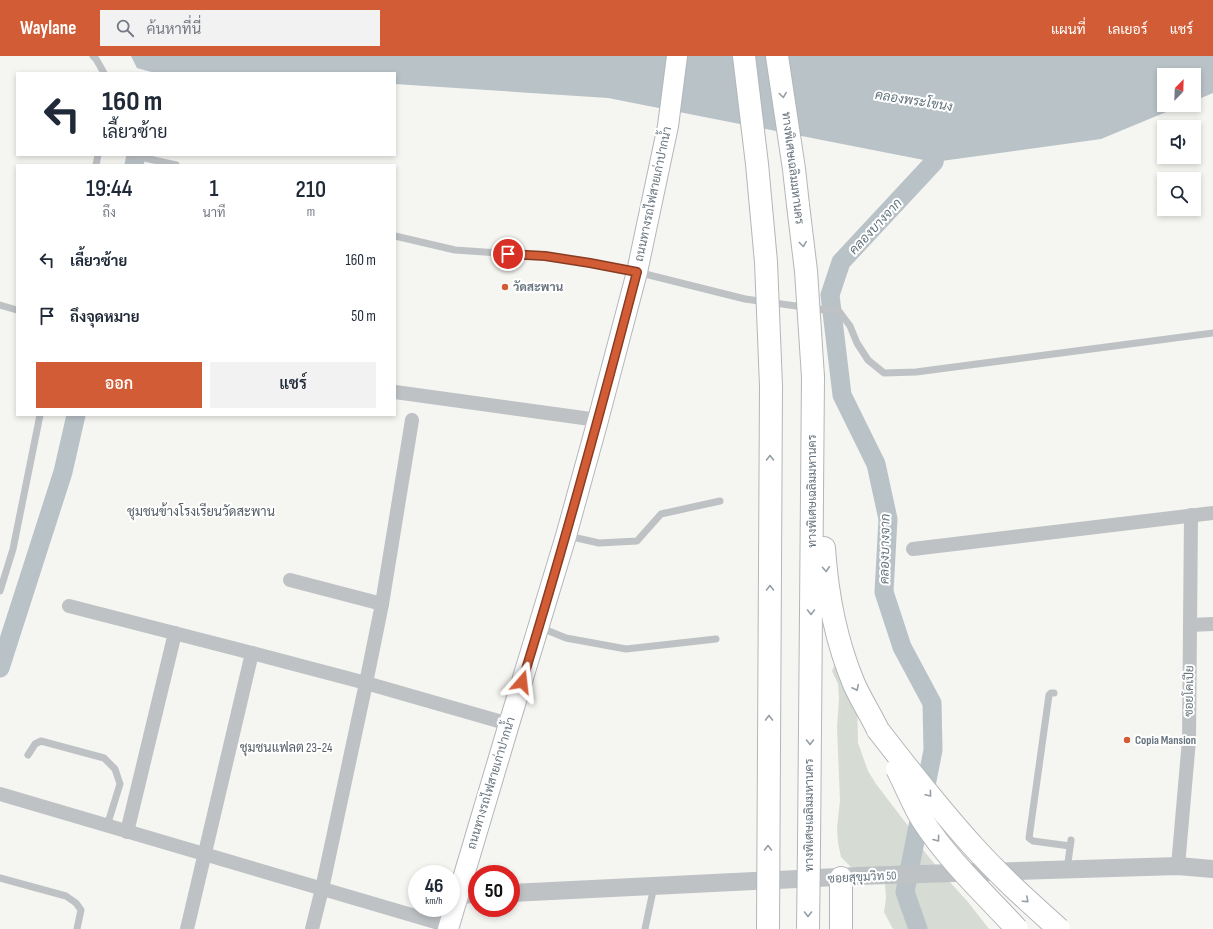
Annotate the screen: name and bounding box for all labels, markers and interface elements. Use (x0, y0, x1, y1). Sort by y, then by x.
search box (100, 10, 380, 46)
text: Waylane (20, 17, 76, 40)
icon: search (114, 17, 136, 39)
text: ค้นหาที่นี่ (146, 20, 201, 39)
text: แผนที่ (1051, 21, 1086, 38)
text: เลเยอร์ (1108, 21, 1148, 38)
text: แชร์ (1170, 21, 1193, 38)
north arrow (1157, 68, 1201, 112)
map controls (1157, 68, 1201, 216)
text: 160 m (102, 85, 162, 118)
water label: คลองพระโขนง (874, 86, 954, 115)
icon: left (36, 88, 88, 140)
one-way arrow (778, 91, 787, 98)
street label: ทางพิเศษเฉลิมมหานคร (778, 111, 807, 225)
button: sound (1157, 120, 1201, 164)
text: เลี้ยวซ้าย (102, 122, 168, 143)
street label: ถนนทางรถไฟสายเก่าปากน้ำ (628, 124, 675, 263)
button: search (1157, 172, 1201, 216)
text: 19:44 (86, 174, 133, 203)
text: 1 (210, 174, 219, 203)
text: 210 (296, 175, 326, 204)
water label: คลองบางจาก (846, 195, 906, 258)
text: m (307, 204, 315, 220)
text: ถึง (103, 205, 116, 221)
text: นาที (203, 205, 226, 221)
pin (491, 237, 525, 271)
one-way arrow (798, 241, 807, 247)
icon: arrive (497, 243, 519, 265)
icon: left (36, 249, 58, 271)
text: 160 m (345, 251, 376, 270)
text: เลี้ยวซ้าย (70, 252, 127, 271)
place label: วัดสะพาน (513, 280, 564, 295)
marker: วัดสะพาน (500, 282, 510, 292)
icon: arrive (36, 305, 58, 327)
text: 50 m (351, 307, 376, 326)
text: ถึงจุดหมาย (70, 308, 140, 327)
button: ออก (36, 362, 202, 408)
button: แชร์ (210, 362, 376, 408)
street label: ทางพิเศษเฉลิมมหานคร (805, 434, 820, 548)
one-way arrow (766, 455, 774, 461)
district label: ชุมชนข้างโรงเรียนวัดสะพาน (127, 502, 275, 521)
water label: คลองบางจาก (876, 514, 894, 584)
one-way arrow (821, 566, 830, 572)
one-way arrow (766, 585, 774, 591)
one-way arrow (807, 609, 815, 615)
position arrow (501, 661, 543, 703)
street label: ซอยโคเปีย (1181, 665, 1197, 717)
one-way arrow (851, 683, 859, 691)
street label: ถนนทางรถไฟสายเก่าปากน้ำ (460, 714, 519, 851)
one-way arrow (765, 715, 773, 721)
place label: Copia Mansion (1135, 733, 1196, 748)
marker: Copia Mansion (1122, 735, 1132, 745)
one-way arrow (806, 739, 814, 745)
district label: ชุมชนแฟลต 23-24 (240, 740, 333, 757)
street label: ทางพิเศษเฉลิมมหานคร (802, 758, 817, 872)
one-way arrow (924, 789, 931, 797)
one-way arrow (932, 834, 939, 841)
one-way arrow (764, 845, 773, 851)
speed limit sign: 50 (468, 865, 520, 917)
street label: ซอยสุขุมวิท 50 (827, 868, 897, 888)
text: 46 (425, 874, 443, 898)
text: km/h (425, 895, 443, 907)
one-way arrow (1022, 895, 1029, 902)
one-way arrow (804, 911, 812, 917)

